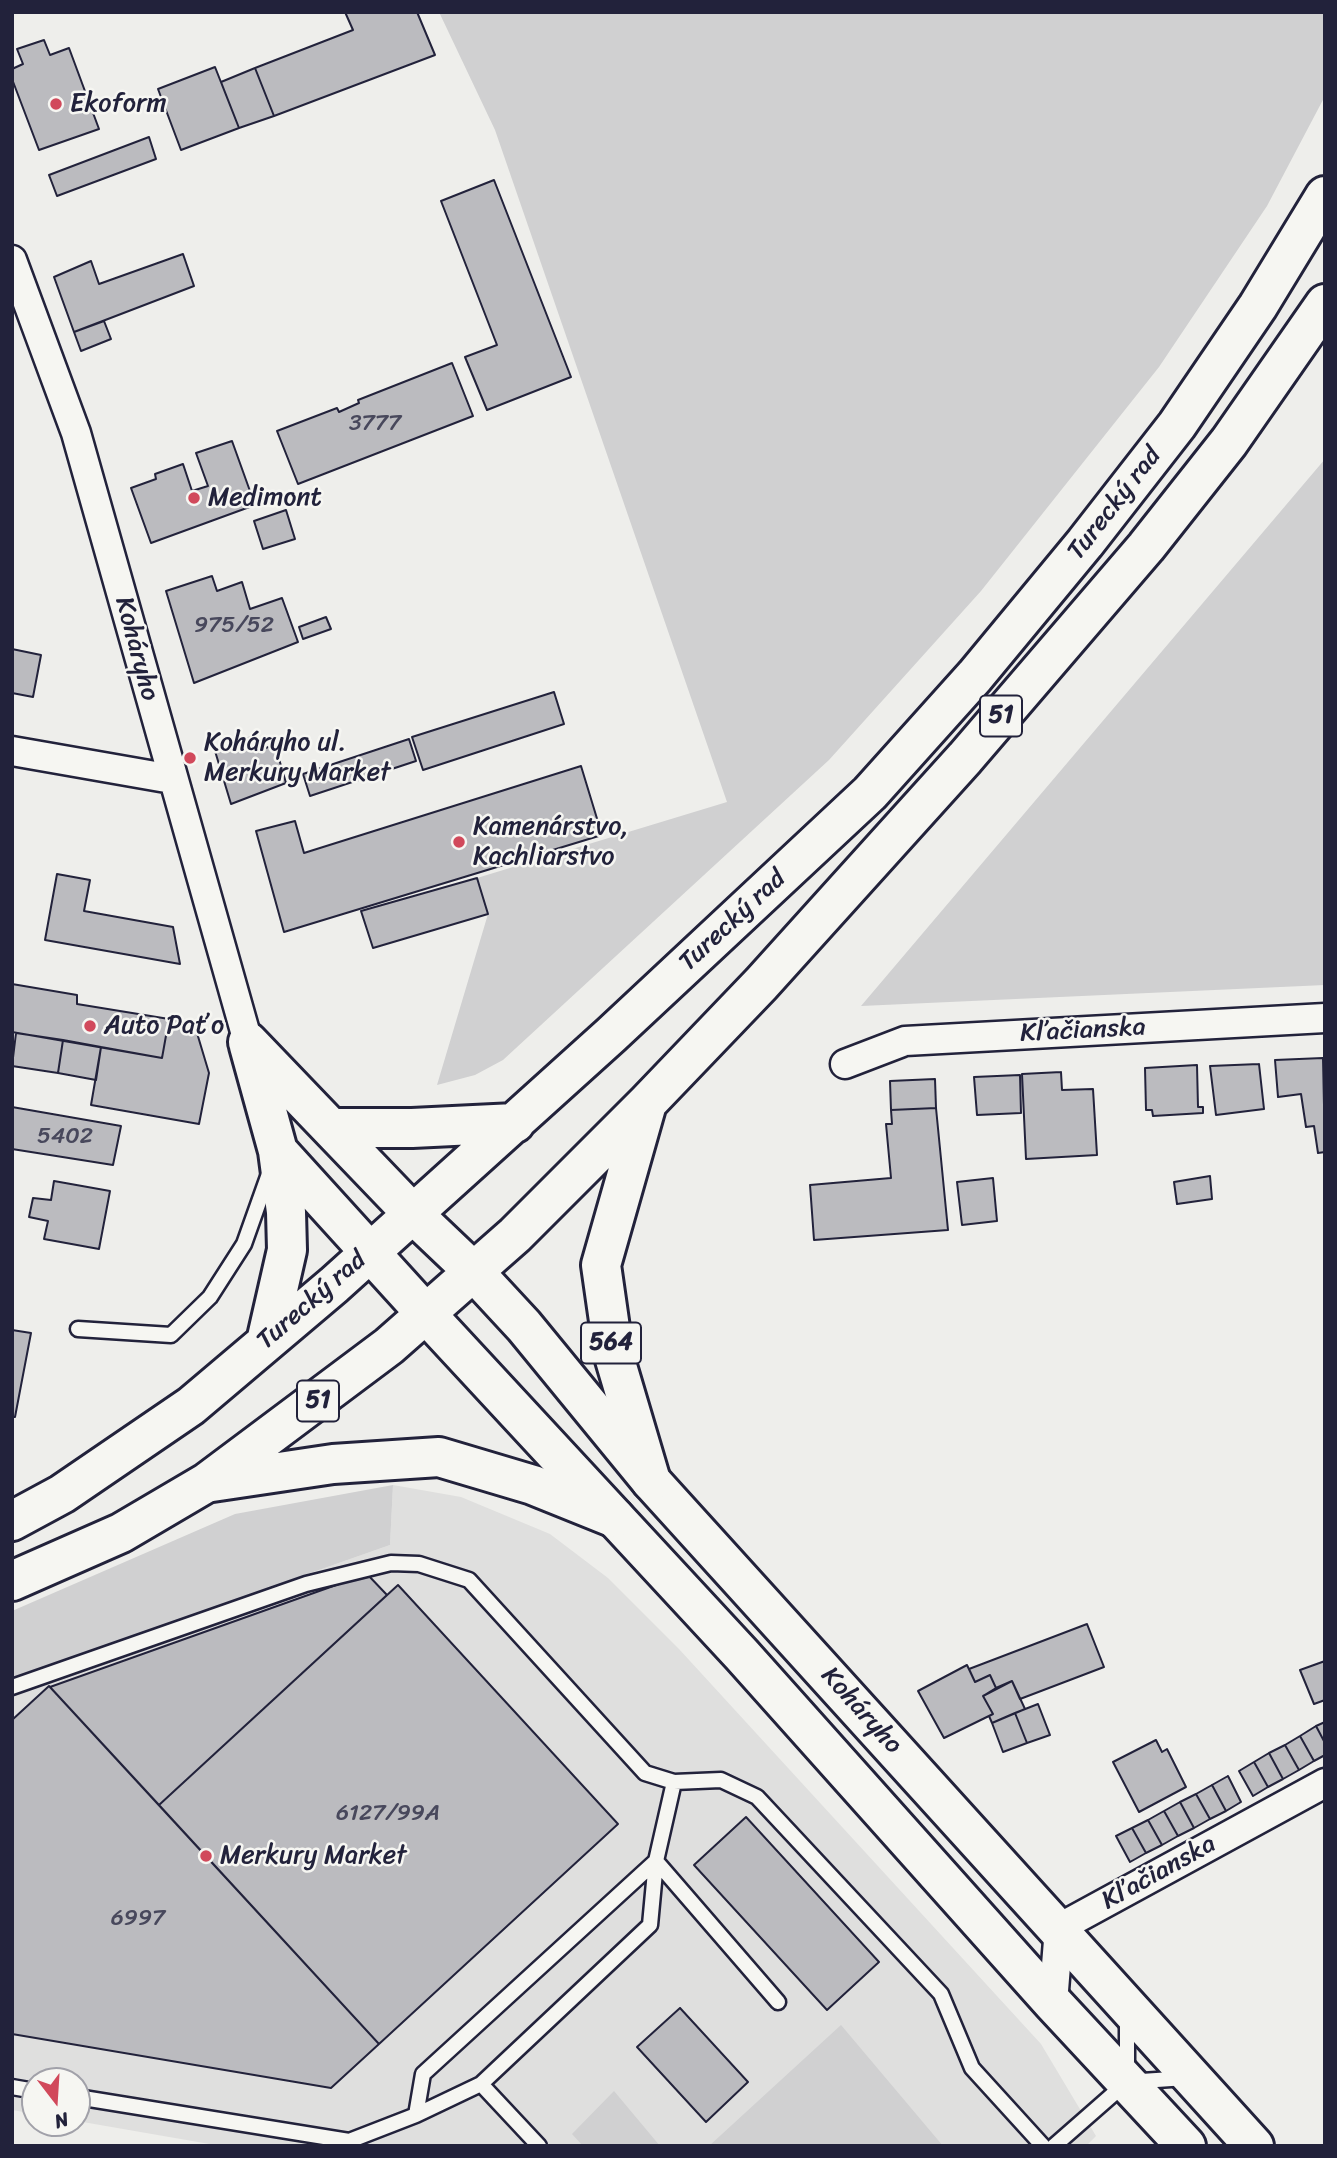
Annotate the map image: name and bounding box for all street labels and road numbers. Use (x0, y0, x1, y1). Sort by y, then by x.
street label: Turecký rad (1061, 441, 1169, 567)
street label: Koháryho (107, 594, 165, 704)
road number: 51 (980, 696, 1022, 736)
street label: Turecký rad (673, 864, 793, 978)
street label: Kľačianska (1019, 1012, 1147, 1050)
street label: Turecký rad (251, 1245, 373, 1357)
road number: 564 (581, 1322, 641, 1364)
road number: 51 (297, 1380, 339, 1422)
street label: Koháryho (814, 1661, 908, 1761)
street label: Kľačianska (1097, 1829, 1221, 1917)

